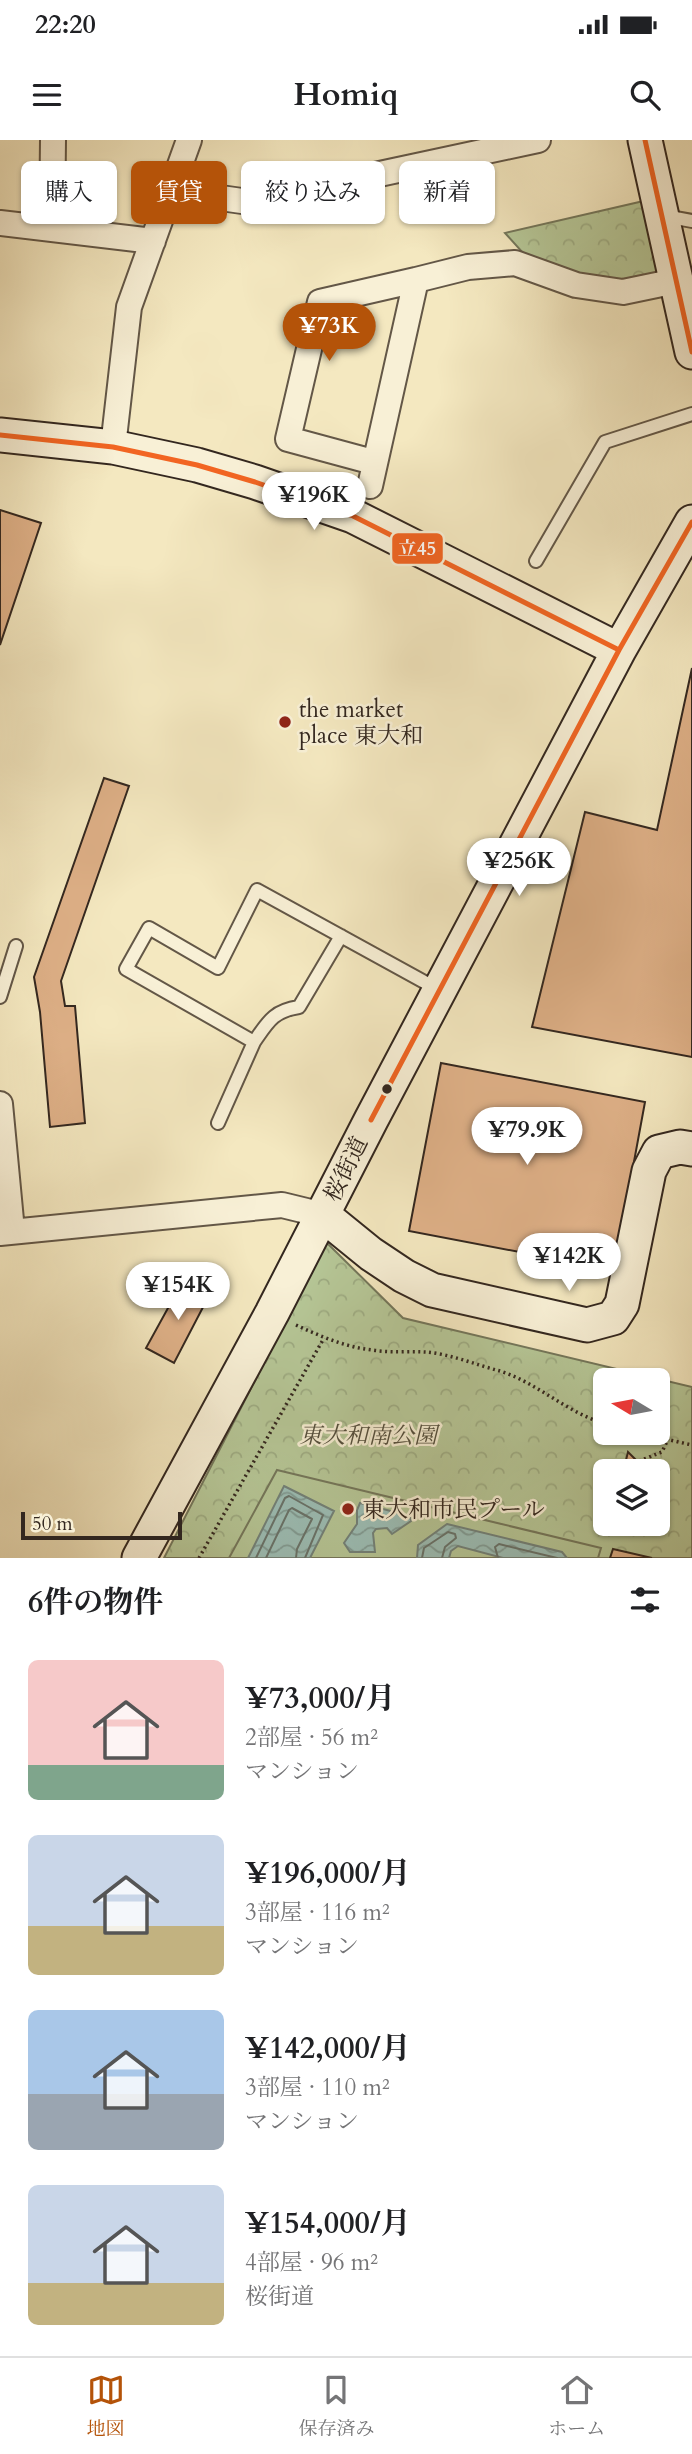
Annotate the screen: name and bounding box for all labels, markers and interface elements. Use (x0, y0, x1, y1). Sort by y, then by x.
text: 22:20 (35, 7, 96, 42)
text: Homiq (294, 73, 398, 117)
icon: menu (28, 76, 66, 114)
icon: search (626, 76, 664, 114)
chip: 購入 (21, 161, 117, 224)
chip: 賃貸 (131, 161, 227, 224)
chip: 絞り込み (241, 161, 385, 224)
chip: 新着 (399, 161, 495, 224)
pin: ¥73K (288, 304, 370, 363)
text: ¥73K (299, 310, 359, 341)
pin: ¥196K (265, 472, 363, 532)
text: ¥196K (278, 479, 350, 510)
line badge: 立45 (391, 532, 444, 565)
text: 立45 (398, 536, 436, 562)
place label: the market place 東大和 (299, 694, 423, 751)
marker: the market place 東大和 (277, 714, 293, 730)
pin: ¥256K (470, 838, 568, 898)
text: ¥256K (483, 845, 555, 876)
unlabelled marker (380, 1082, 394, 1096)
pin: ¥79.9K (470, 1108, 584, 1167)
text: ¥79.9K (488, 1114, 567, 1145)
street label: 桜街道 (317, 1131, 375, 1207)
pin: ¥142K (520, 1234, 618, 1293)
text: ¥142K (533, 1240, 605, 1271)
pin: ¥154K (129, 1262, 227, 1322)
text: ¥154K (142, 1269, 214, 1300)
north arrow (593, 1368, 670, 1446)
map controls (593, 1368, 670, 1536)
park label: 東大和南公園 (299, 1420, 441, 1451)
button: layers (593, 1459, 670, 1536)
place label: 東大和市民プール (362, 1494, 545, 1525)
marker: 東大和市民プール (340, 1501, 356, 1517)
scale bar (21, 1509, 182, 1541)
text: 50 m (32, 1511, 73, 1537)
icon: filters (626, 1581, 664, 1619)
text: 6件の物件 (28, 1582, 163, 1623)
text: ¥73,000/月 (245, 1678, 395, 1719)
icon: home (84, 1688, 168, 1772)
text: 2部屋 · 56 m² (245, 1722, 378, 1753)
text: マンション (245, 1756, 359, 1787)
text: ¥196,000/月 (245, 1853, 411, 1894)
icon: home (84, 1863, 168, 1947)
text: 3部屋 · 116 m² (245, 1897, 390, 1928)
text: マンション (245, 1931, 359, 1962)
text: ¥142,000/月 (245, 2028, 411, 2069)
icon: home (84, 2038, 168, 2122)
text: 3部屋 · 110 m² (245, 2072, 390, 2103)
text: マンション (245, 2106, 359, 2137)
text: ¥154,000/月 (245, 2203, 411, 2244)
icon: home (84, 2213, 168, 2297)
text: 4部屋 · 96 m² (245, 2247, 378, 2278)
text: 桜街道 (245, 2281, 314, 2312)
tab: 地図 (87, 2371, 125, 2442)
tab: 保存済み (298, 2371, 374, 2442)
tab: ホーム (548, 2371, 605, 2442)

